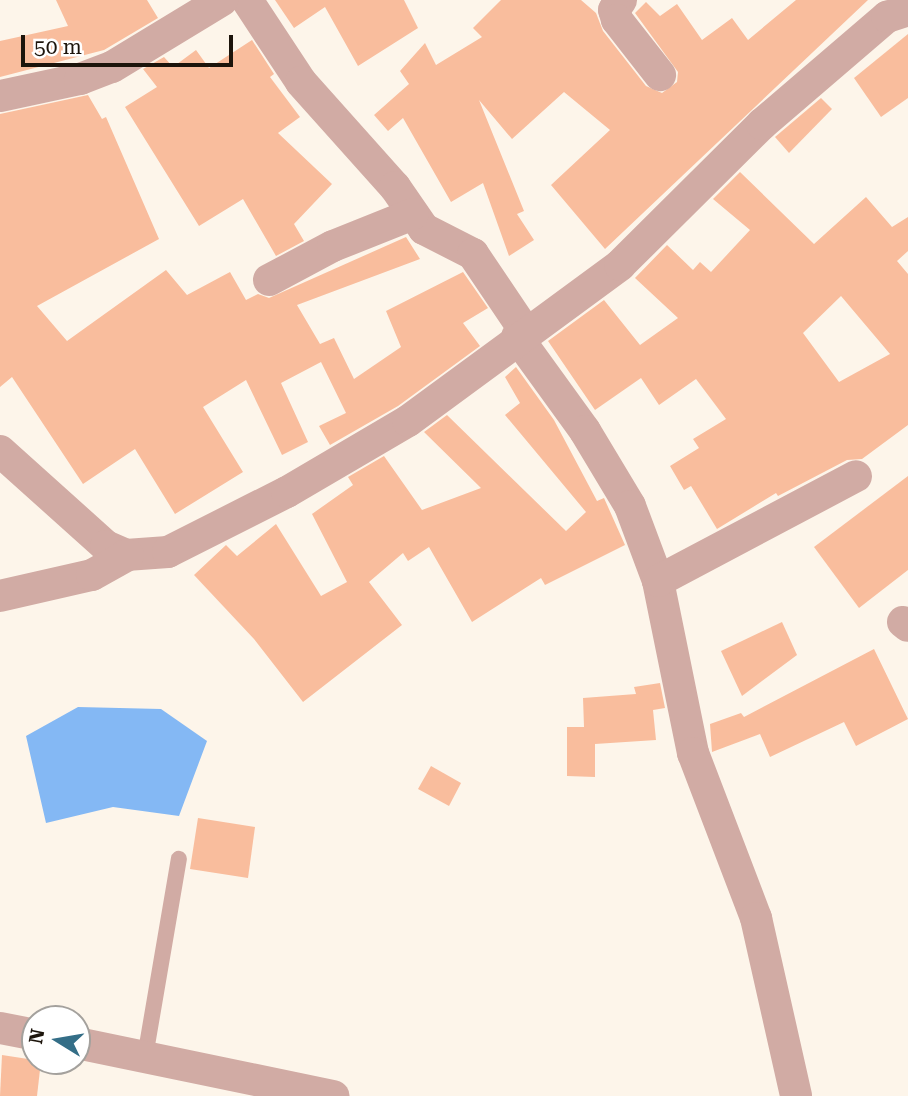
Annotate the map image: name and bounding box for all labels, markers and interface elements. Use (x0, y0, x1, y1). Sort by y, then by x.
scale bar (24, 21, 236, 65)
text: 50 m (34, 35, 82, 59)
north arrow (21, 1005, 91, 1075)
text: N (24, 1027, 50, 1046)

